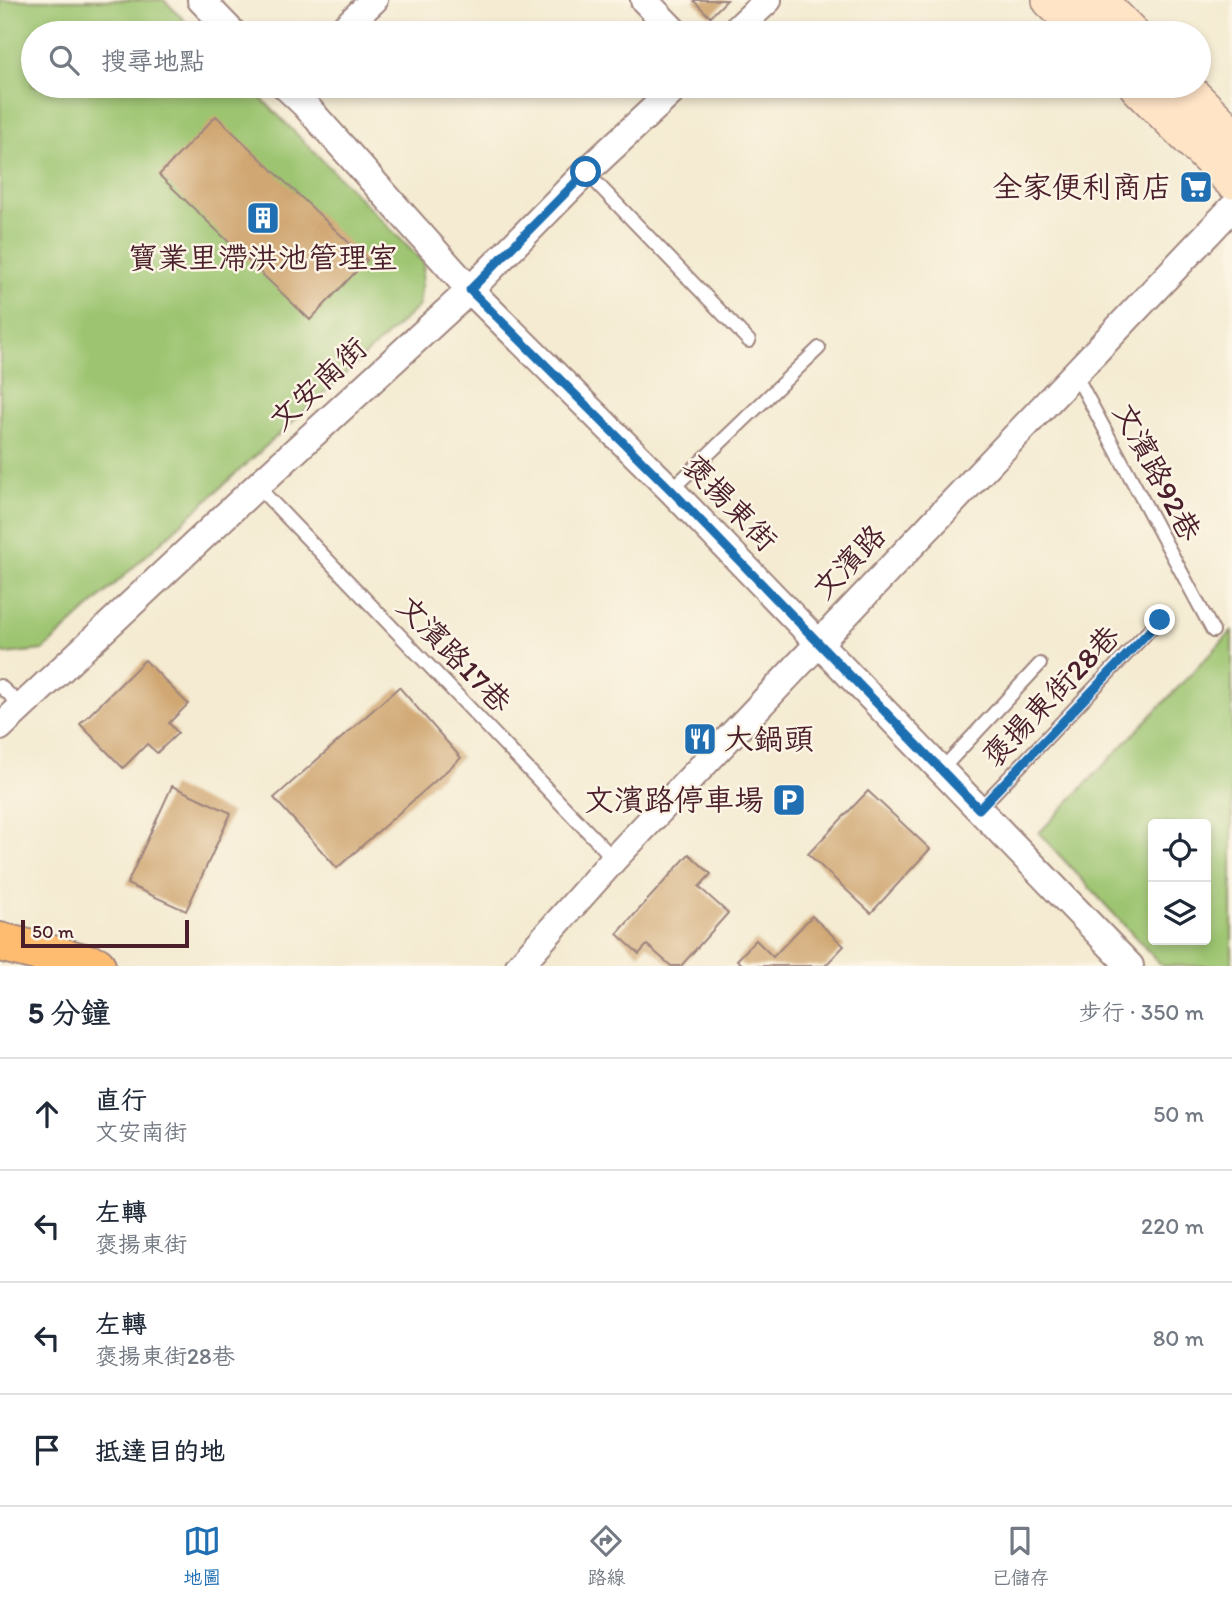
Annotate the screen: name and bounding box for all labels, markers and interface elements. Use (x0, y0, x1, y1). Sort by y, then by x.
search box (21, 21, 1211, 98)
icon: search (45, 41, 83, 79)
text: 搜尋地點 (101, 45, 205, 77)
route start (570, 156, 601, 187)
place label: 全家便利商店 (992, 168, 1172, 205)
supermarket icon: 全家便利商店 (1177, 168, 1215, 206)
building icon: 寶業里滯洪池管理室 (244, 199, 282, 237)
place label: 寶業里滯洪池管理室 (128, 239, 398, 276)
street label: 文安南街 (261, 329, 374, 438)
street label: 文濱路92巷 (1106, 396, 1209, 547)
street label: 褒揚東街 (675, 447, 785, 559)
street label: 文濱路 (804, 516, 893, 607)
street label: 文濱路17巷 (389, 587, 519, 720)
route end (1144, 604, 1175, 635)
street label: 褒揚東街28巷 (974, 617, 1127, 774)
restaurant icon: 大鍋頭 (681, 720, 719, 758)
place label: 大鍋頭 (724, 720, 814, 757)
place label: 文濱路停車場 (584, 781, 764, 818)
parking icon: 文濱路停車場 (770, 781, 808, 819)
map controls (1148, 819, 1211, 945)
button: locate (1148, 819, 1211, 882)
button: layers (1148, 882, 1211, 945)
scale bar (21, 917, 189, 949)
text: 50 m (32, 920, 74, 943)
text: 5 分鐘 (28, 994, 111, 1031)
text: 步行 · 350 m (1079, 998, 1204, 1026)
text: 直行 (95, 1084, 147, 1116)
icon: ahead (28, 1095, 66, 1133)
text: 50 m (1153, 1100, 1204, 1128)
text: 文安南街 (95, 1118, 187, 1146)
text: 左轉 (95, 1196, 147, 1228)
icon: left (28, 1207, 66, 1245)
text: 220 m (1141, 1212, 1204, 1240)
text: 褒揚東街 (95, 1230, 187, 1258)
text: 左轉 (95, 1308, 147, 1340)
icon: left (28, 1319, 66, 1357)
text: 80 m (1153, 1324, 1204, 1352)
text: 褒揚東街28巷 (95, 1342, 235, 1370)
icon: arrive (28, 1431, 66, 1469)
text: 抵達目的地 (95, 1435, 225, 1467)
tab: 地圖 (183, 1522, 221, 1589)
tab: 路線 (587, 1522, 626, 1589)
tab: 已儲存 (992, 1522, 1049, 1589)

